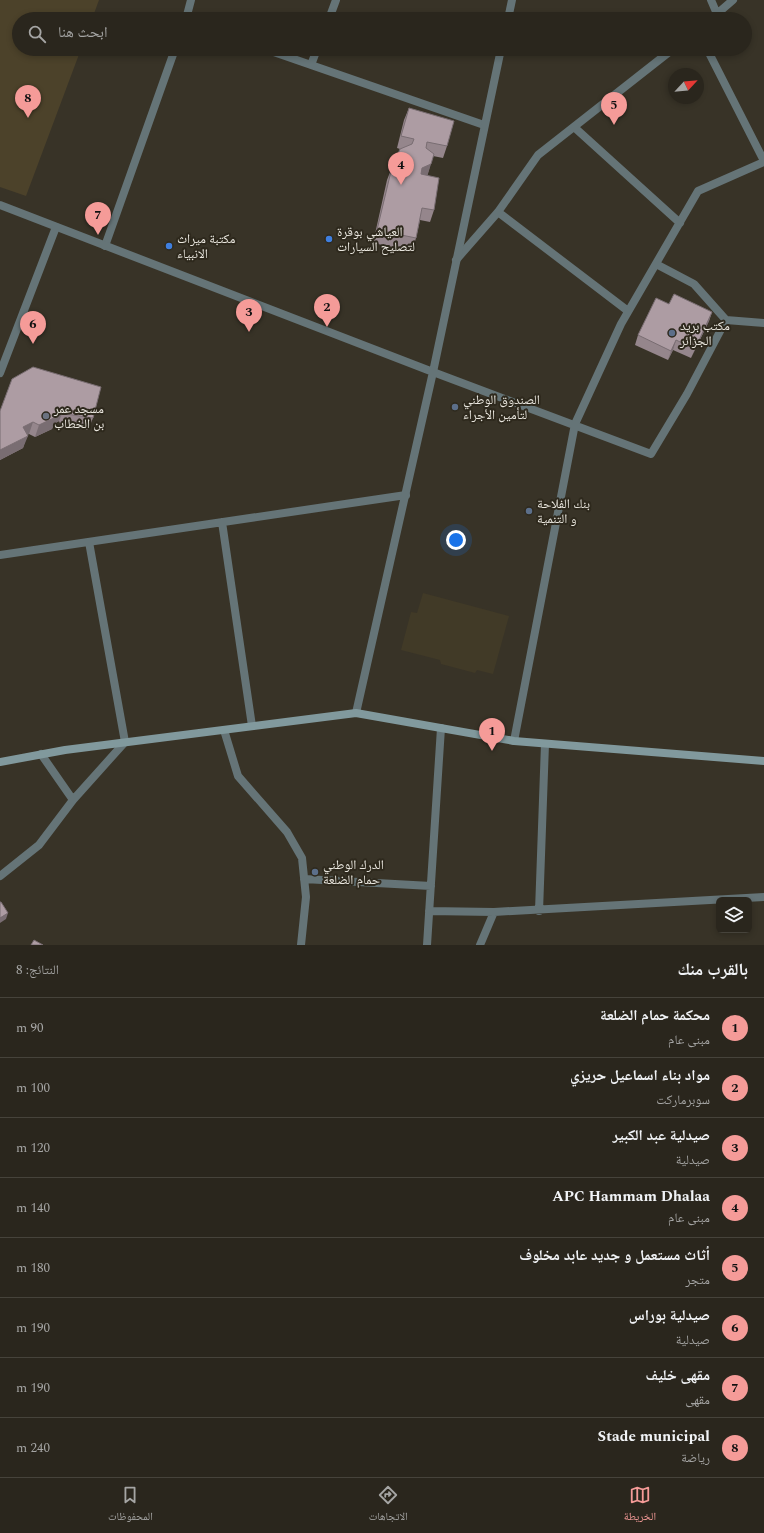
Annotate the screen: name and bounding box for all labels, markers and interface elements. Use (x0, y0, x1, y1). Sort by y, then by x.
search box (12, 12, 752, 56)
text: ابحث هنا (58, 21, 108, 44)
icon: search (26, 23, 48, 45)
north arrow (668, 68, 704, 104)
pin: 8 (15, 85, 41, 118)
pin: 5 (601, 92, 627, 125)
pin: 4 (388, 152, 414, 185)
pin: 7 (85, 202, 111, 235)
place label: العياشي بوقرة لتصليح السيارات (337, 222, 415, 257)
place label: مكتبة ميراث الانبياء (177, 229, 236, 264)
marker: العياشي بوقرة لتصليح السيارات (324, 234, 334, 244)
marker: مكتبة ميراث الانبياء (164, 241, 174, 251)
pin: 2 (314, 294, 340, 327)
pin: 3 (236, 299, 262, 332)
pin: 6 (20, 311, 46, 344)
place label: مكتب بريد الجزائر (679, 316, 730, 351)
marker: مكتب بريد الجزائر (667, 328, 677, 338)
place label: الصندوق الوطني لتأمين الأجراء (463, 390, 540, 425)
place label: مسجد عمر بن الخطاب (53, 399, 104, 434)
marker: الصندوق الوطني لتأمين الأجراء (450, 402, 460, 412)
marker: مسجد عمر بن الخطاب (41, 411, 51, 421)
place label: بنك الفلاحة و التنمية (537, 494, 590, 529)
marker: بنك الفلاحة و التنمية (524, 506, 534, 516)
your location (446, 530, 466, 550)
pin: 1 (479, 718, 505, 751)
place label: الدرك الوطني حمام الضلعة (323, 855, 384, 890)
marker: الدرك الوطني حمام الضلعة (310, 867, 320, 877)
map controls (716, 897, 752, 933)
button: layers (716, 897, 752, 933)
text: بالقرب منك (677, 957, 748, 983)
text: النتائج: 8 (16, 960, 59, 980)
text: محكمة حمام الضلعة (600, 1004, 710, 1027)
text: 90 m (16, 1018, 43, 1038)
text: 1 (731, 1018, 739, 1038)
text: مبنى عام (668, 1030, 710, 1050)
text: مواد بناء اسماعيل حريزي (570, 1064, 710, 1087)
text: 100 m (16, 1078, 50, 1098)
text: 2 (731, 1078, 739, 1098)
text: سوبرماركت (656, 1090, 710, 1110)
text: صيدلية عبد الكبير (613, 1124, 710, 1147)
text: 120 m (16, 1138, 50, 1158)
text: 3 (731, 1138, 739, 1158)
text: صيدلية (676, 1150, 710, 1170)
text: APC Hammam Dhalaa (552, 1185, 710, 1208)
text: 140 m (16, 1198, 50, 1218)
text: 4 (731, 1198, 739, 1218)
text: مبنى عام (668, 1208, 710, 1228)
text: أثاث مستعمل و جديد عابد مخلوف (519, 1244, 710, 1267)
text: 180 m (16, 1258, 50, 1278)
text: 5 (731, 1258, 739, 1278)
text: متجر (685, 1270, 710, 1290)
text: صيدلية بوراس (629, 1304, 710, 1327)
text: 190 m (16, 1318, 50, 1338)
text: 6 (731, 1318, 739, 1338)
text: صيدلية (676, 1330, 710, 1350)
text: مقهى خليف (645, 1364, 710, 1387)
text: 190 m (16, 1378, 50, 1398)
text: 7 (731, 1378, 739, 1398)
text: مقهى (685, 1390, 710, 1410)
text: Stade municipal (598, 1425, 710, 1448)
text: 240 m (16, 1438, 50, 1458)
text: 8 (731, 1438, 739, 1458)
text: رياضة (681, 1448, 710, 1468)
tab: المحفوظات (108, 1484, 153, 1527)
tab: الاتجاهات (369, 1484, 408, 1527)
tab: الخريطة (624, 1484, 656, 1527)

